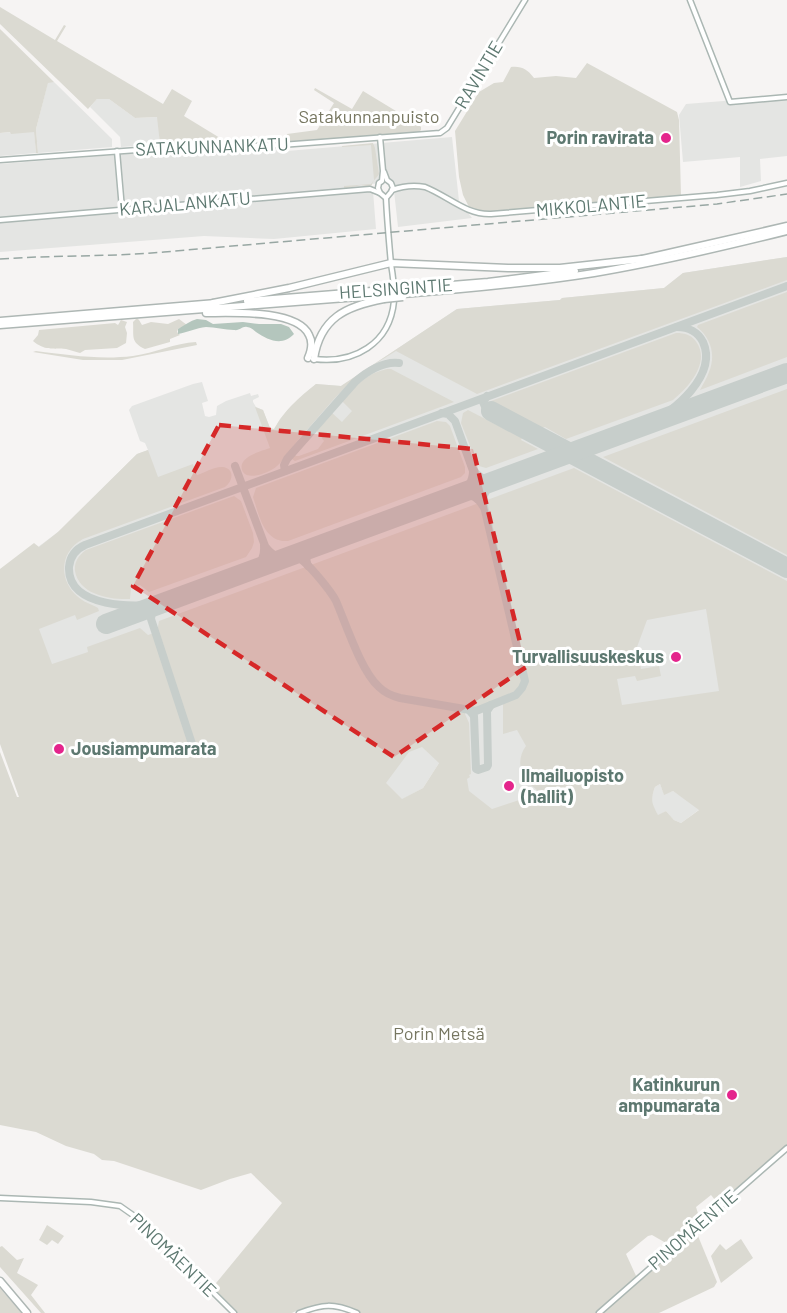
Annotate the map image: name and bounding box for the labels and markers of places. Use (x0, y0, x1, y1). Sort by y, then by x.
place label: Porin ravirata (546, 126, 654, 148)
marker: Porin ravirata (659, 131, 673, 145)
place label: Turvallisuuskeskus (512, 645, 664, 667)
marker: Turvallisuuskeskus (669, 650, 683, 664)
place label: Jousiampumarata (71, 737, 217, 759)
marker: Jousiampumarata (52, 742, 66, 756)
place label: Ilmailuopisto (hallit) (520, 764, 624, 807)
marker: Ilmailuopisto (hallit) (502, 779, 516, 793)
place label: Katinkurun ampumarata (618, 1073, 720, 1116)
marker: Katinkurun ampumarata (725, 1088, 739, 1102)

